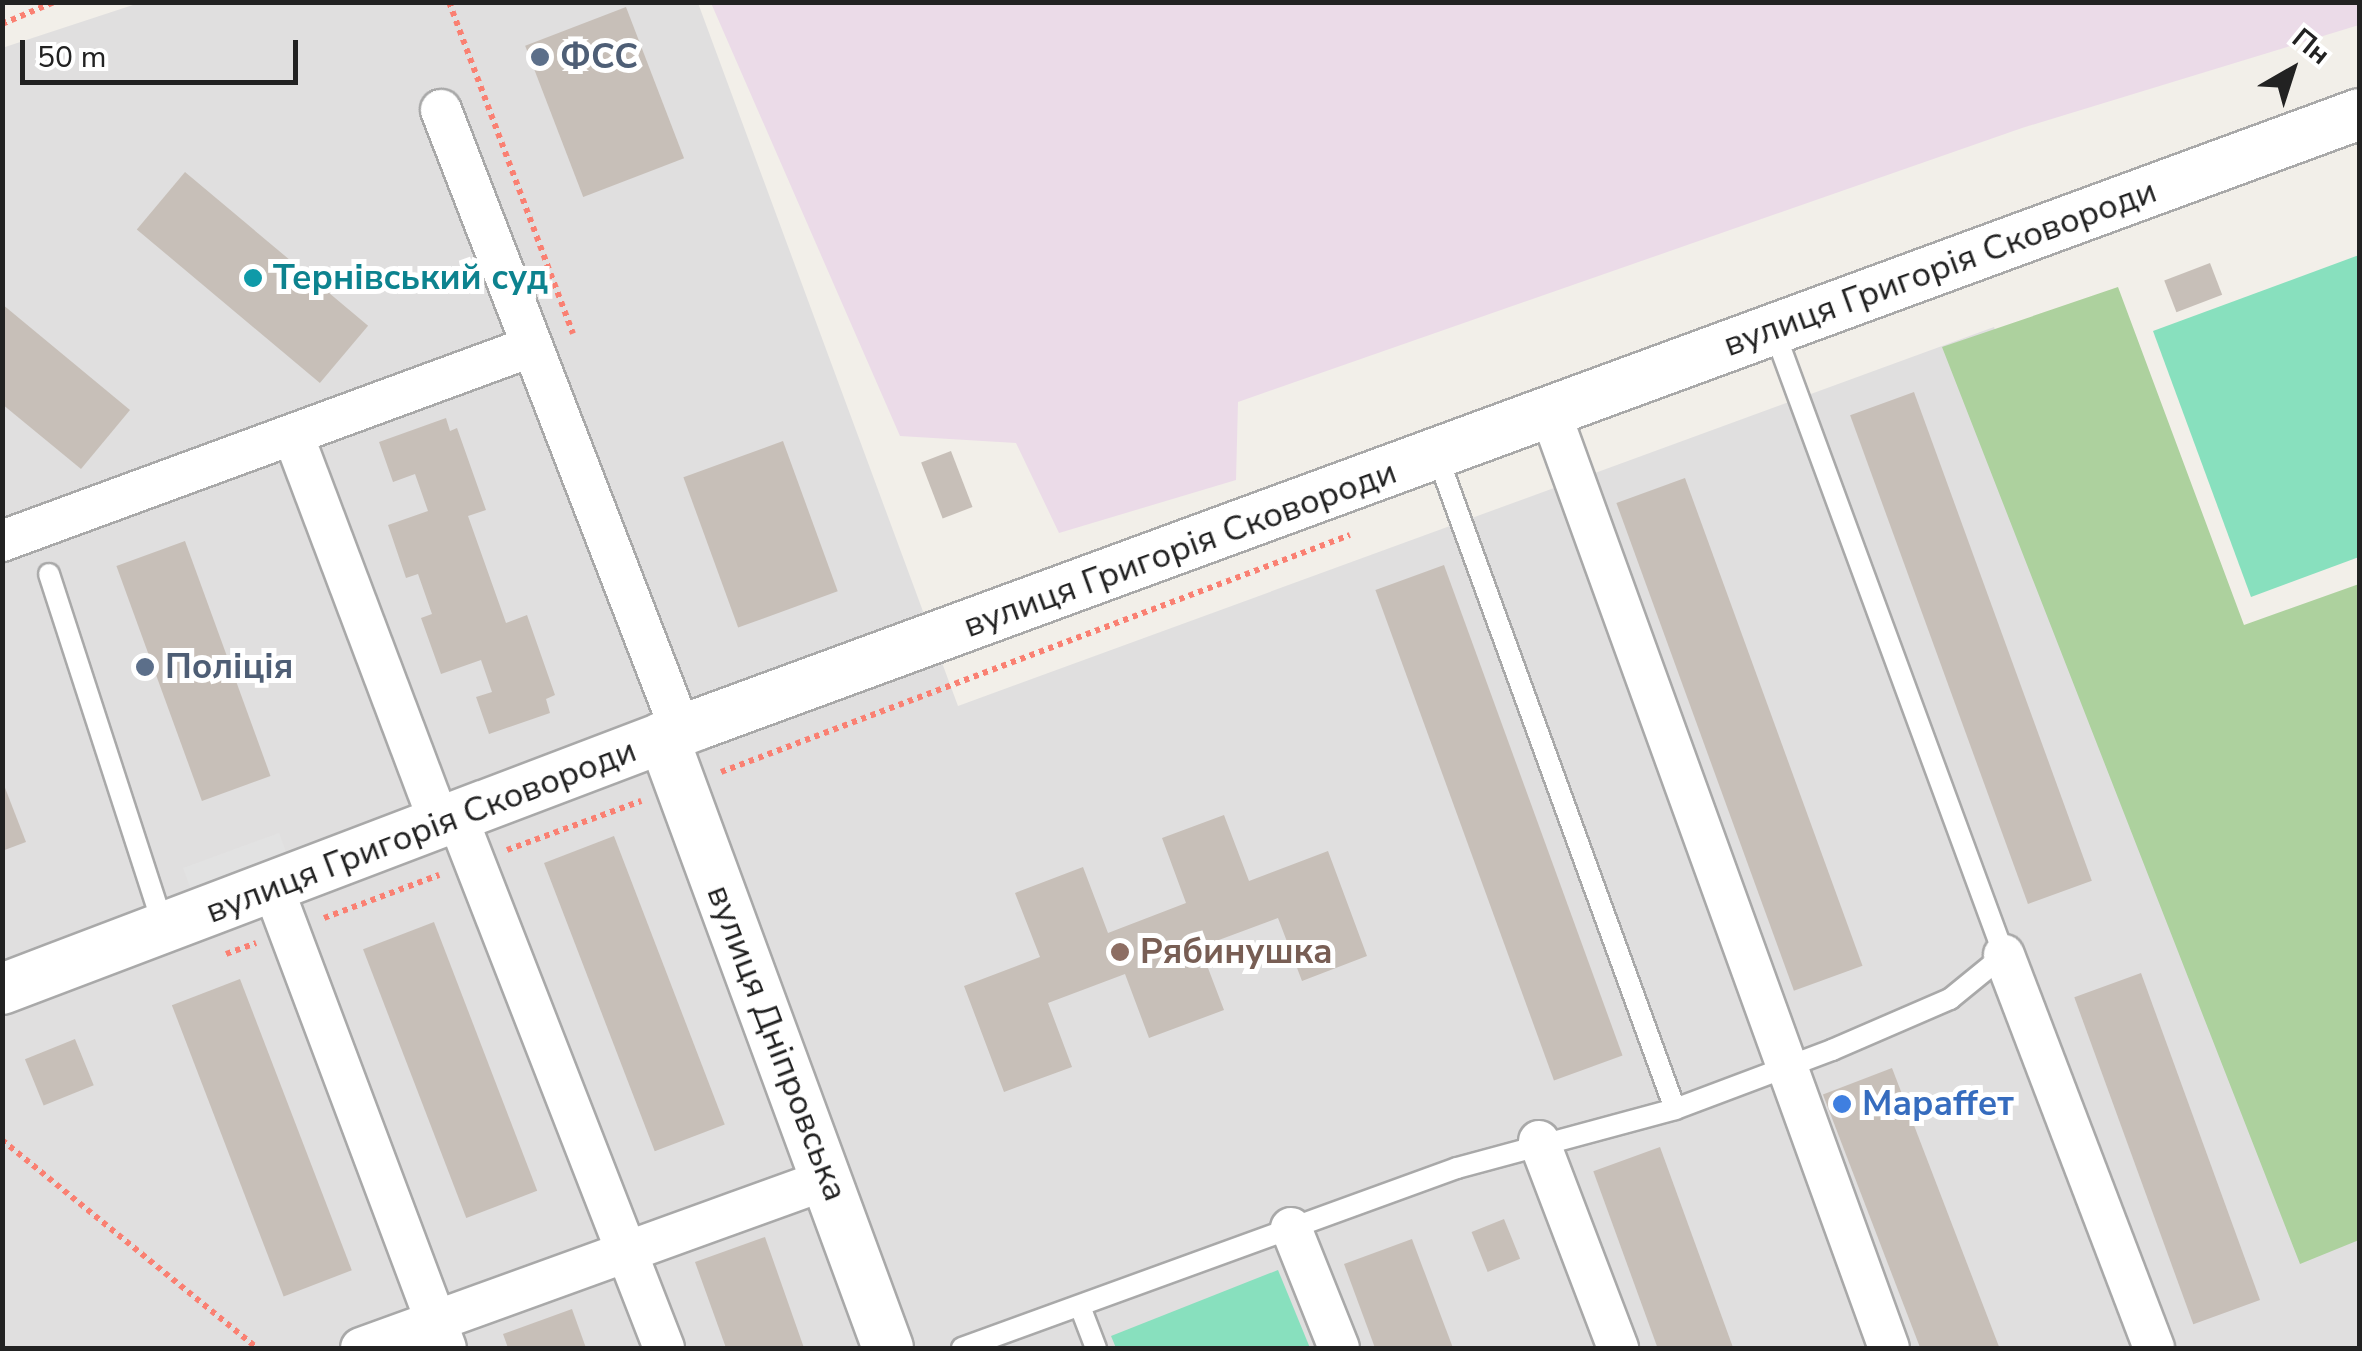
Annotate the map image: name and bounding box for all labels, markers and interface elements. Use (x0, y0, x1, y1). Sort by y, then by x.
scale bar (25, 20, 302, 82)
north arrow (2242, 20, 2342, 120)
text: Пн (2284, 20, 2338, 74)
place label: ФСС (560, 36, 638, 78)
text: 50 m (37, 37, 106, 78)
marker: ФСС (529, 46, 551, 68)
street label: вулиця Григорія Сковороди (1718, 170, 2162, 366)
place label: Тернівський суд (273, 257, 548, 299)
marker: Тернівський суд (242, 267, 264, 289)
street label: вулиця Григорія Сковороди (958, 451, 1402, 647)
place label: Поліція (165, 646, 293, 688)
marker: Поліція (134, 656, 156, 678)
street label: вулиця Григорія Сковороди (200, 729, 642, 933)
street label: вулиця Дніпровська (697, 879, 857, 1207)
place label: Рябинушка (1140, 931, 1333, 973)
marker: Рябинушка (1109, 941, 1131, 963)
place label: Мараffет (1862, 1083, 2014, 1125)
marker: Мараffет (1831, 1093, 1853, 1115)

